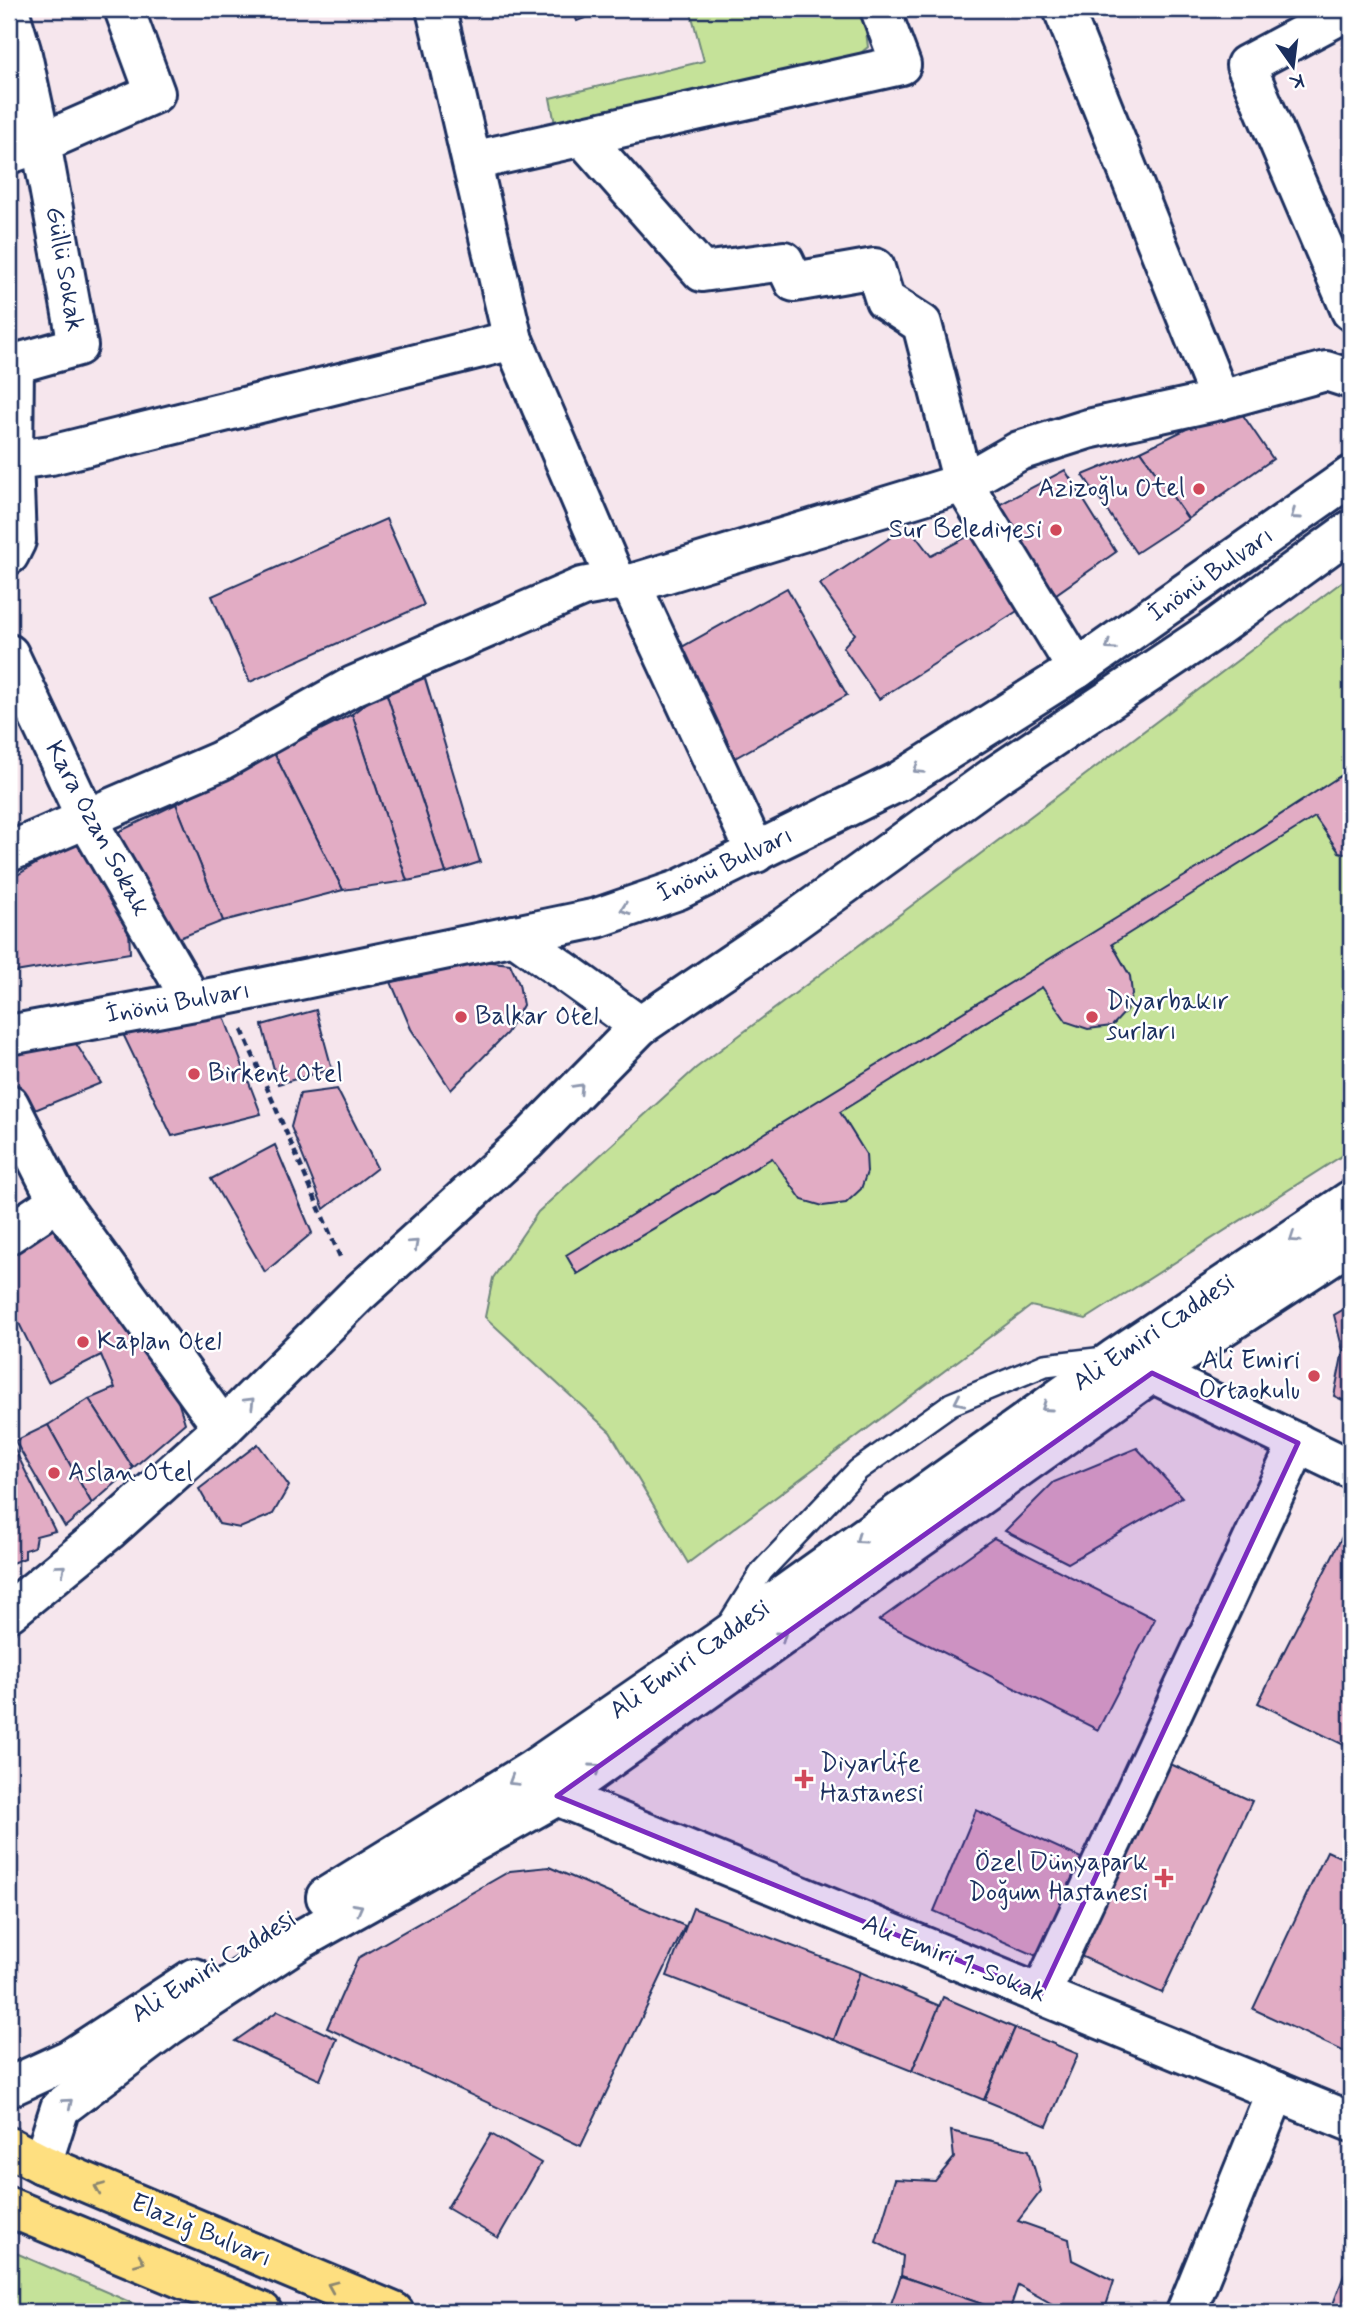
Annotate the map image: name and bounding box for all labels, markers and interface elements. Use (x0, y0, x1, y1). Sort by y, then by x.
north arrow (1258, 32, 1328, 102)
text: K (1287, 67, 1306, 95)
street label: Güllü Sokak (36, 204, 92, 334)
place label: Azizoğlu Otel (1038, 472, 1185, 506)
marker: Azizoğlu Otel (1191, 481, 1207, 497)
one-way arrow (1290, 507, 1303, 519)
place label: Sur Belediyesi (889, 513, 1042, 547)
street label: İnönü Bulvarı (1141, 519, 1281, 631)
marker: Sur Belediyesi (1048, 522, 1064, 538)
one-way arrow (1105, 638, 1118, 650)
street label: Kara Ozan Sokak (37, 735, 158, 923)
one-way arrow (913, 761, 926, 774)
street label: İnönü Bulvarı (652, 819, 798, 911)
one-way arrow (619, 901, 631, 915)
street label: İnönü Bulvarı (103, 974, 253, 1032)
place label: Diyarbakır surları (1106, 985, 1229, 1049)
place label: Balkar Otel (475, 1000, 598, 1034)
marker: Balkar Otel (453, 1009, 469, 1025)
marker: Diyarbakır surları (1084, 1009, 1100, 1025)
place label: Birkent Otel (208, 1057, 343, 1091)
marker: Birkent Otel (186, 1066, 202, 1082)
one-way arrow (571, 1083, 584, 1096)
one-way arrow (1289, 1230, 1302, 1243)
one-way arrow (406, 1240, 419, 1252)
street label: Ali Emiri Caddesi (1066, 1266, 1242, 1400)
place label: Kaplan Otel (97, 1325, 222, 1359)
marker: Kaplan Otel (75, 1334, 91, 1350)
place label: Ali Emiri Ortaokulu (1199, 1344, 1300, 1408)
marker: Ali Emiri Ortaokulu (1306, 1368, 1322, 1384)
one-way arrow (954, 1393, 966, 1407)
one-way arrow (242, 1397, 255, 1410)
one-way arrow (1041, 1399, 1054, 1411)
place label: Aslan Otel (68, 1456, 193, 1490)
marker: Aslan Otel (46, 1465, 62, 1481)
one-way arrow (855, 1531, 868, 1543)
one-way arrow (53, 1565, 66, 1577)
street label: Ali Emiri Caddesi (603, 1592, 777, 1728)
one-way arrow (774, 1632, 787, 1644)
place label: Diyarlife Hastanesi (820, 1747, 924, 1811)
one-way arrow (588, 1764, 601, 1776)
marker: Diyarlife Hastanesi (794, 1769, 814, 1789)
one-way arrow (508, 1773, 521, 1786)
place label: Özel Dünyapark Doğum Hastanesi (968, 1846, 1148, 1910)
marker: Özel Dünyapark Doğum Hastanesi (1154, 1868, 1174, 1888)
street label: Ali Emiri Caddesi (125, 1903, 303, 2031)
one-way arrow (350, 1903, 363, 1916)
street label: Ali Emiri 1. Sokak (857, 1907, 1051, 2011)
one-way arrow (60, 2099, 73, 2111)
one-way arrow (94, 2182, 107, 2196)
street label: Elazığ Bulvarı (125, 2186, 277, 2276)
one-way arrow (133, 2253, 145, 2267)
one-way arrow (326, 2280, 339, 2294)

